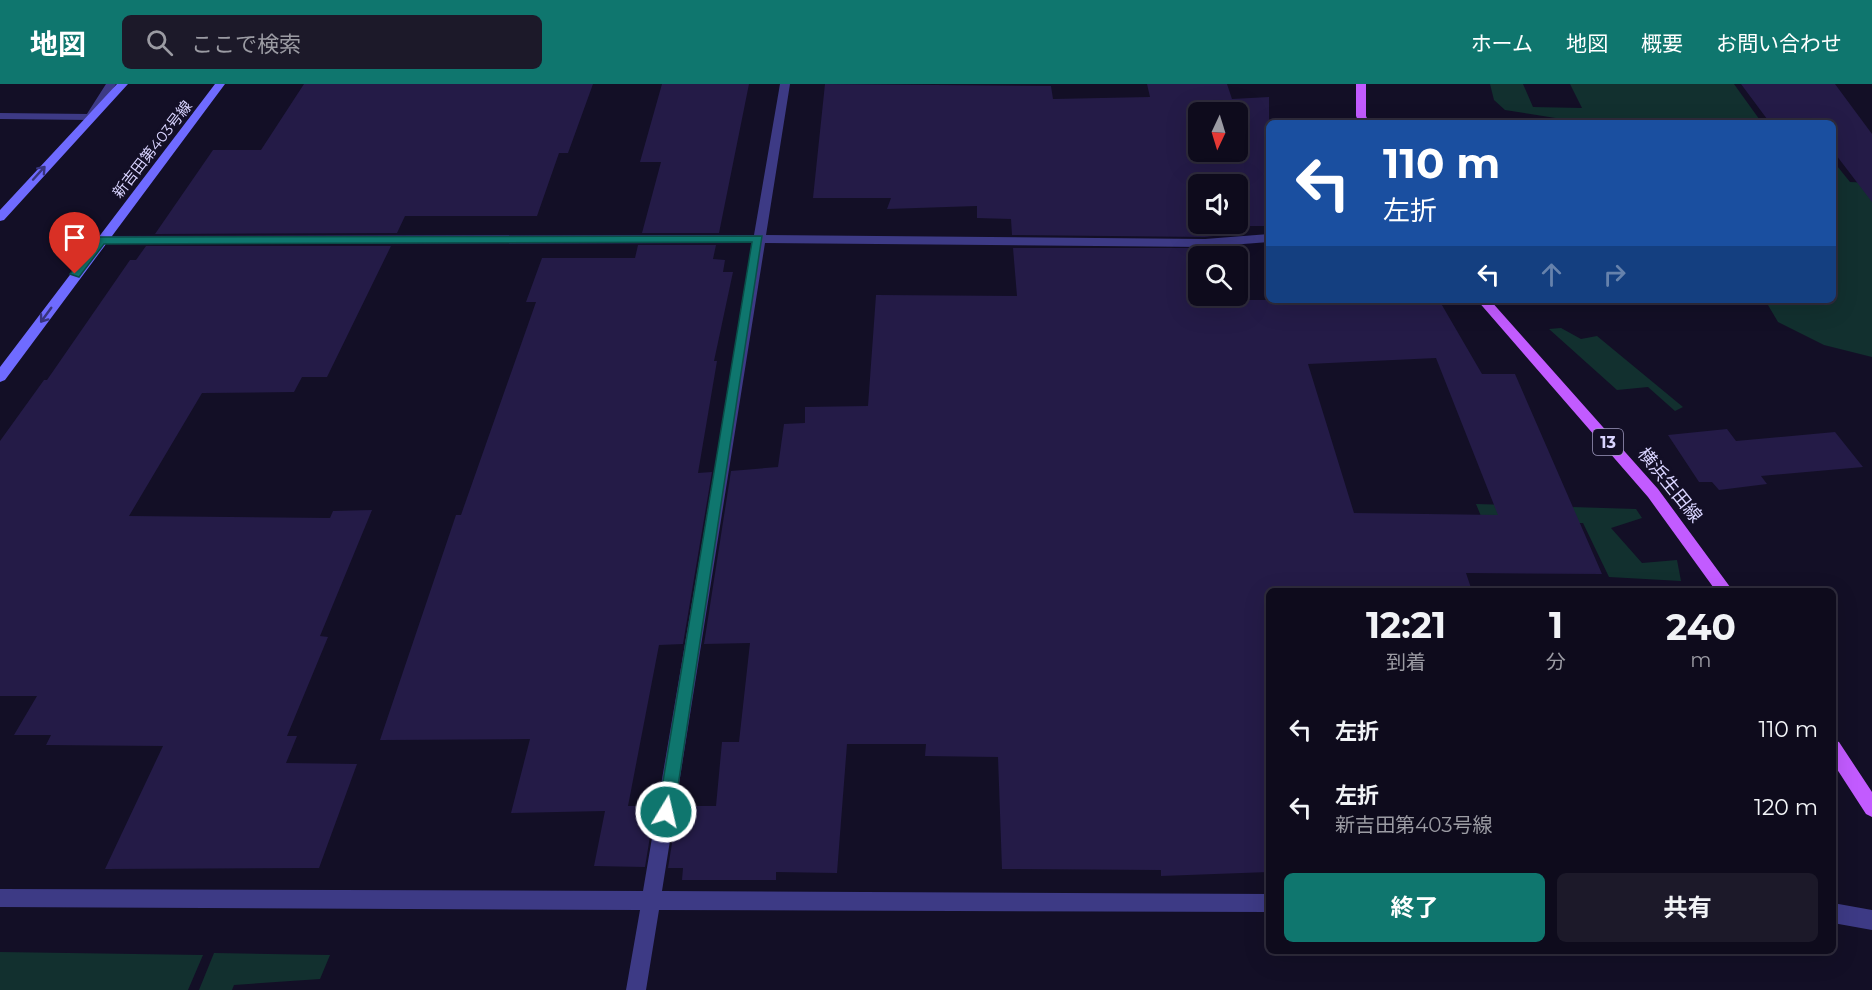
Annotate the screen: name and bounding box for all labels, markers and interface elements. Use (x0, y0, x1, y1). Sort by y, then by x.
search box (122, 15, 542, 69)
icon: search (143, 26, 176, 59)
text: 地図 (30, 27, 86, 61)
text: ここで検索 (191, 31, 301, 58)
text: ホーム (1471, 31, 1533, 56)
text: 地図 (1566, 31, 1608, 56)
text: 概要 (1641, 31, 1683, 56)
text: お問い合わせ (1716, 31, 1842, 56)
street label: 新吉田第403号線 (108, 97, 196, 201)
north arrow (1188, 102, 1248, 162)
map controls (1188, 102, 1248, 306)
text: 110 m (1383, 137, 1500, 189)
icon: left (1284, 144, 1362, 222)
one-way arrow (32, 166, 46, 181)
button: sound (1188, 174, 1248, 234)
text: 左折 (1383, 194, 1437, 227)
pin (49, 212, 100, 274)
icon: arrive (58, 221, 91, 254)
button: search (1188, 246, 1248, 306)
icon: left (1472, 258, 1505, 291)
icon: ahead (1535, 258, 1568, 291)
icon: right (1598, 258, 1631, 291)
one-way arrow (40, 306, 52, 322)
road number: 13 (1593, 429, 1623, 455)
street label: 横浜生田線 (1633, 443, 1707, 527)
text: 12:21 (1366, 603, 1446, 647)
text: 1 (1549, 603, 1563, 647)
text: 240 (1666, 605, 1736, 649)
text: m (1690, 648, 1712, 672)
text: 到着 (1386, 650, 1426, 674)
text: 分 (1546, 650, 1566, 674)
icon: left (1284, 713, 1317, 746)
text: 110 m (1758, 716, 1818, 743)
text: 左折 (1335, 718, 1379, 745)
position arrow (634, 780, 698, 844)
text: 左折 (1335, 782, 1379, 809)
icon: left (1284, 791, 1317, 824)
text: 120 m (1754, 794, 1818, 821)
text: 新吉田第403号線 (1335, 813, 1493, 837)
button: 終了 (1284, 873, 1545, 942)
button: 共有 (1557, 873, 1818, 942)

